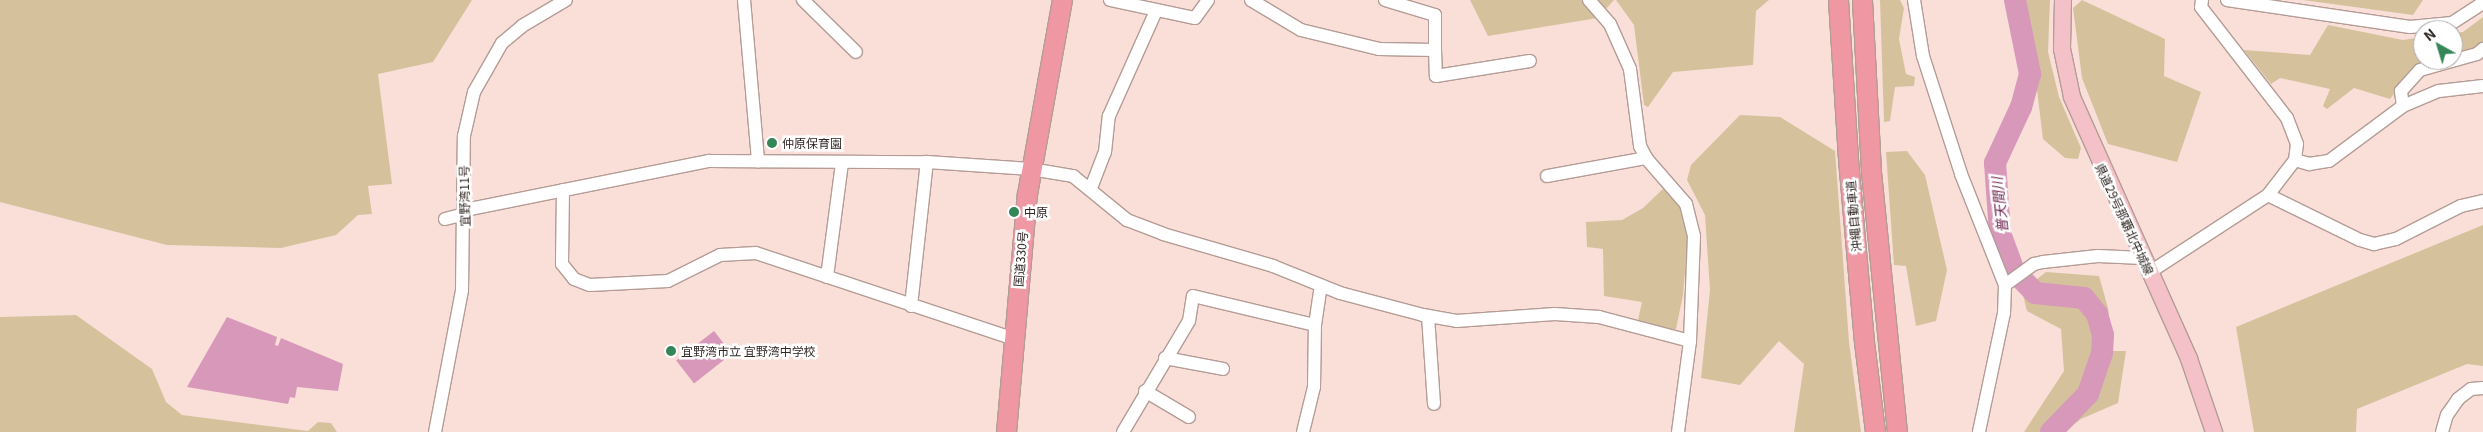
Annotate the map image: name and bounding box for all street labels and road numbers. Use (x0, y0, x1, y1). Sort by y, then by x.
street label: 県道29号那覇北中城線 (2093, 161, 2157, 277)
street label: 宜野湾11号 (456, 165, 472, 227)
street label: 沖縄自動車道 (1843, 180, 1863, 252)
street label: 国道330号 (1010, 230, 1030, 288)

